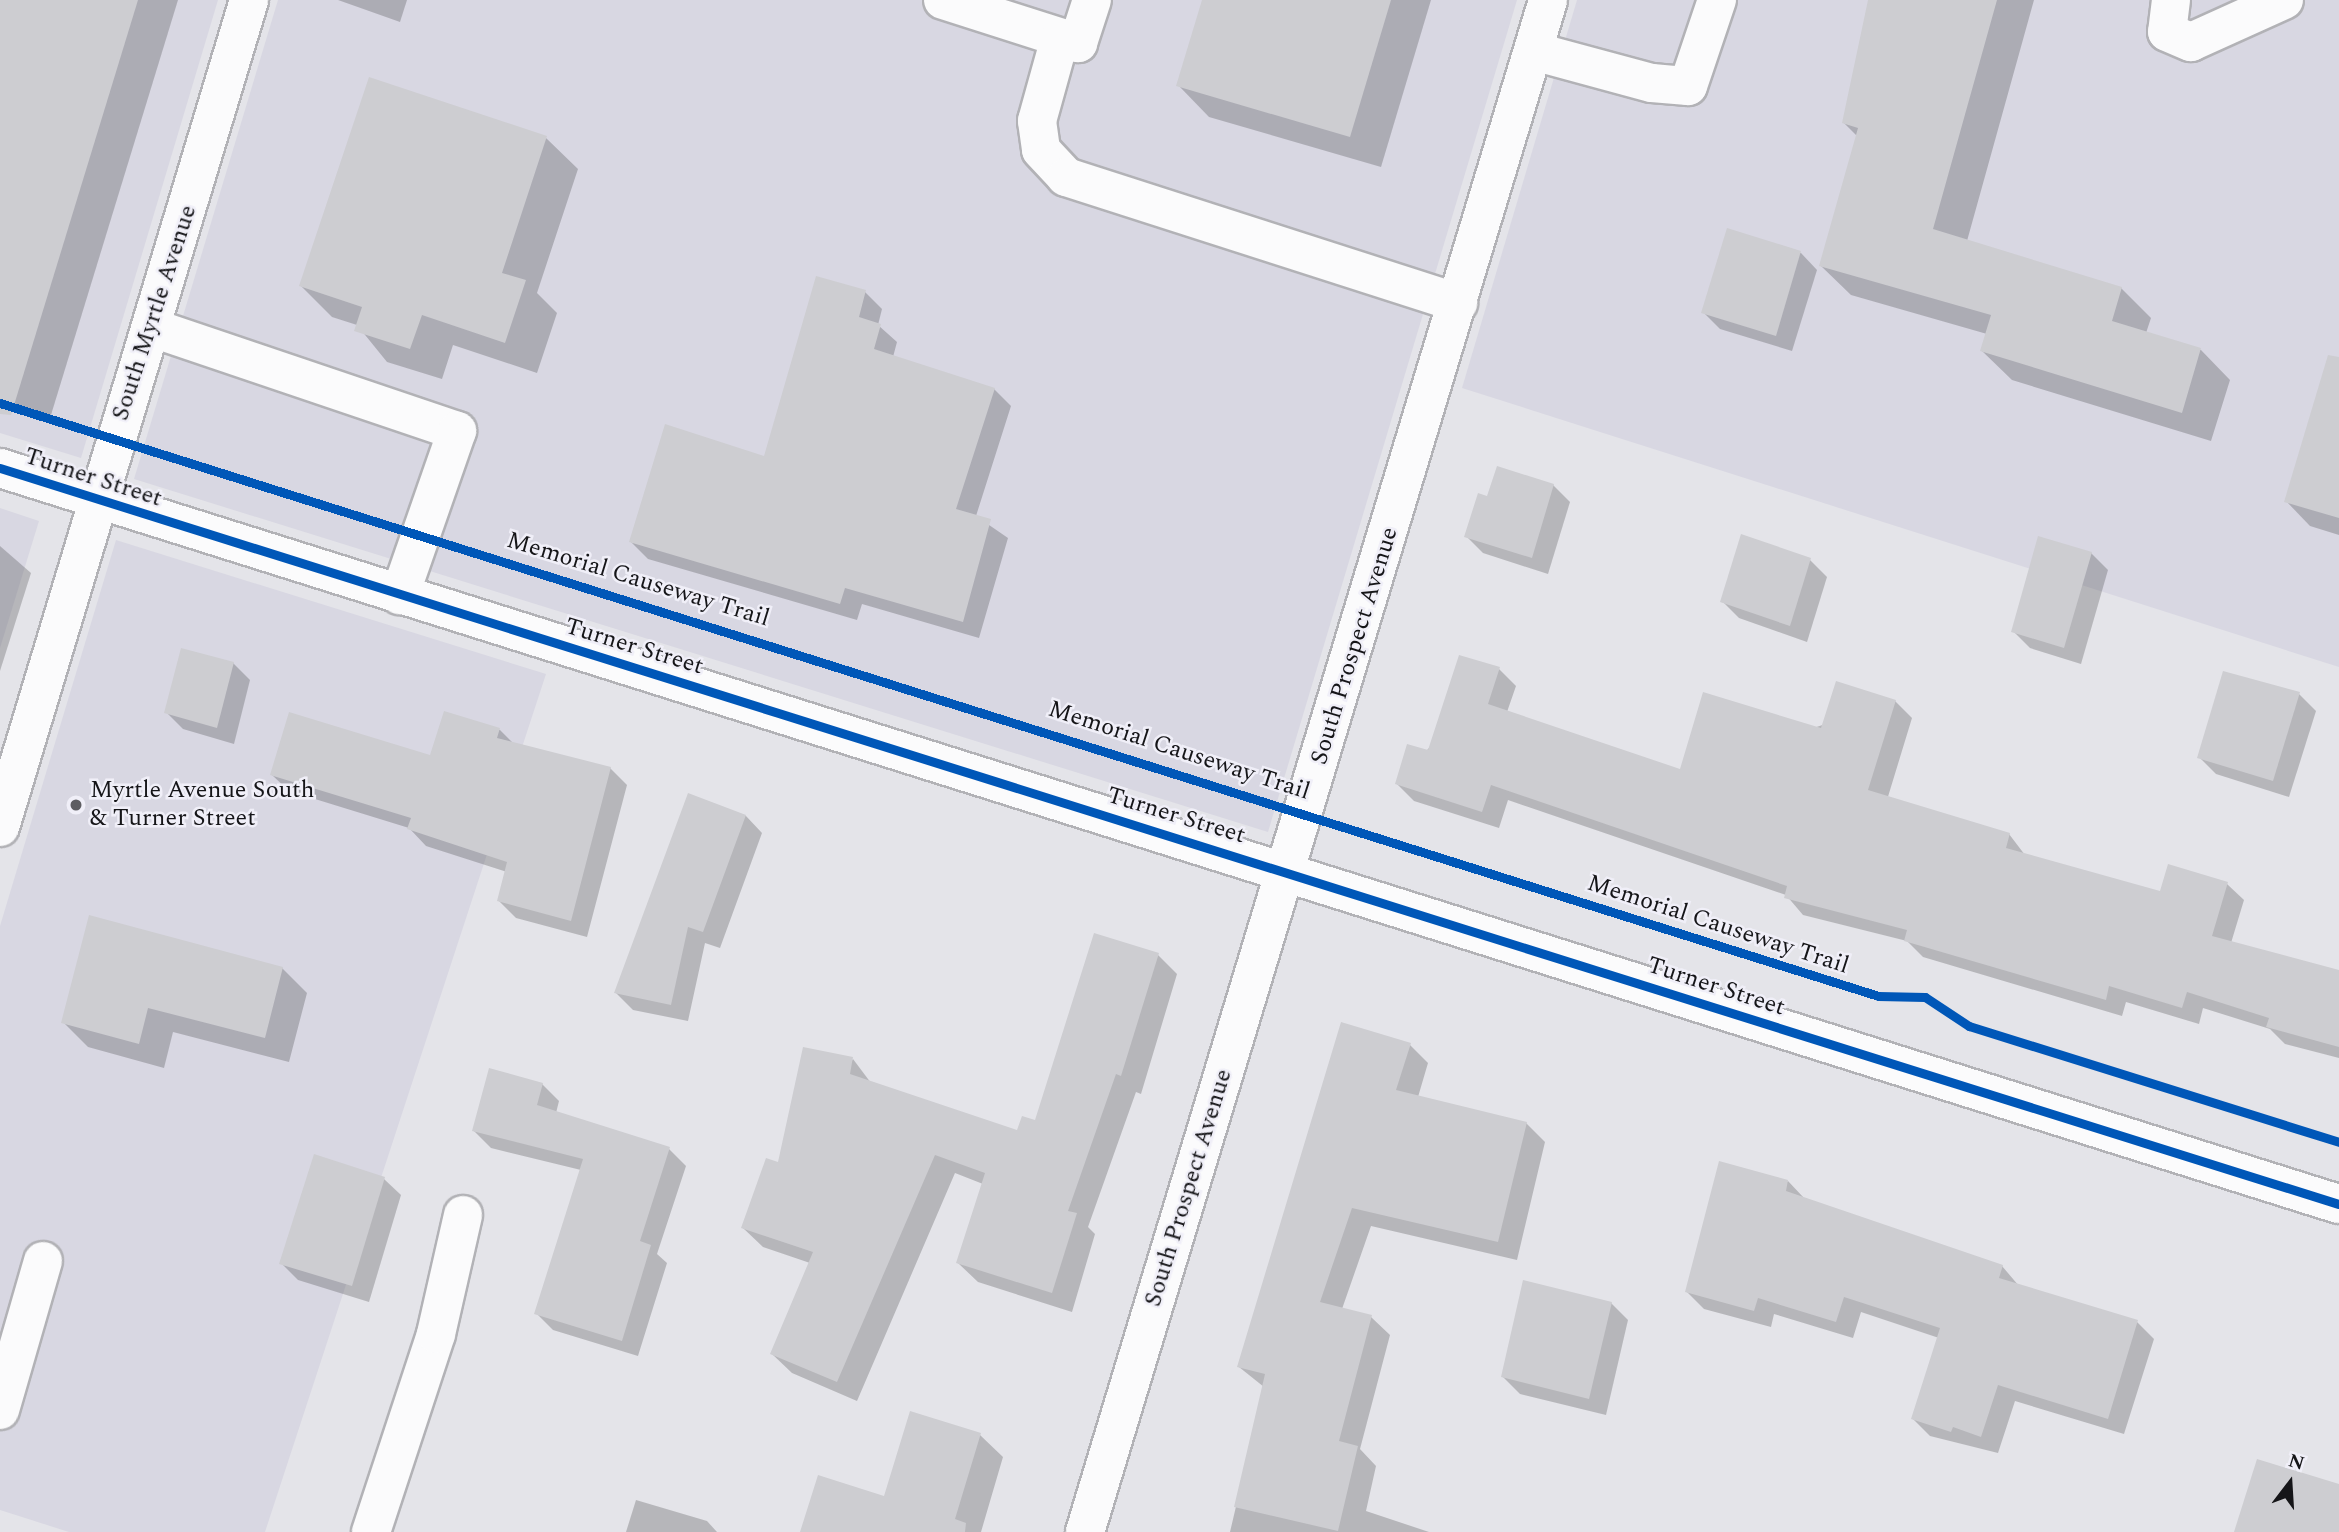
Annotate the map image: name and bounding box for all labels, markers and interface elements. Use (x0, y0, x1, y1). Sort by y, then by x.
street label: South Myrtle Avenue (107, 202, 203, 424)
street label: Turner Street (21, 442, 165, 514)
street label: South Prospect Avenue (1305, 524, 1405, 768)
street label: Memorial Causeway Trail (503, 526, 773, 634)
street label: Turner Street (561, 612, 707, 682)
street label: Memorial Causeway Trail (1045, 695, 1313, 807)
place label: Myrtle Avenue South & Turner Street (90, 777, 315, 833)
street label: Turner Street (1103, 781, 1249, 851)
marker: Myrtle Avenue South & Turner Street (68, 797, 84, 813)
street label: Memorial Causeway Trail (1584, 869, 1852, 981)
street label: Turner Street (1644, 951, 1788, 1023)
street label: South Prospect Avenue (1139, 1066, 1239, 1310)
text: N (2285, 1446, 2308, 1479)
north arrow (2255, 1448, 2325, 1518)

